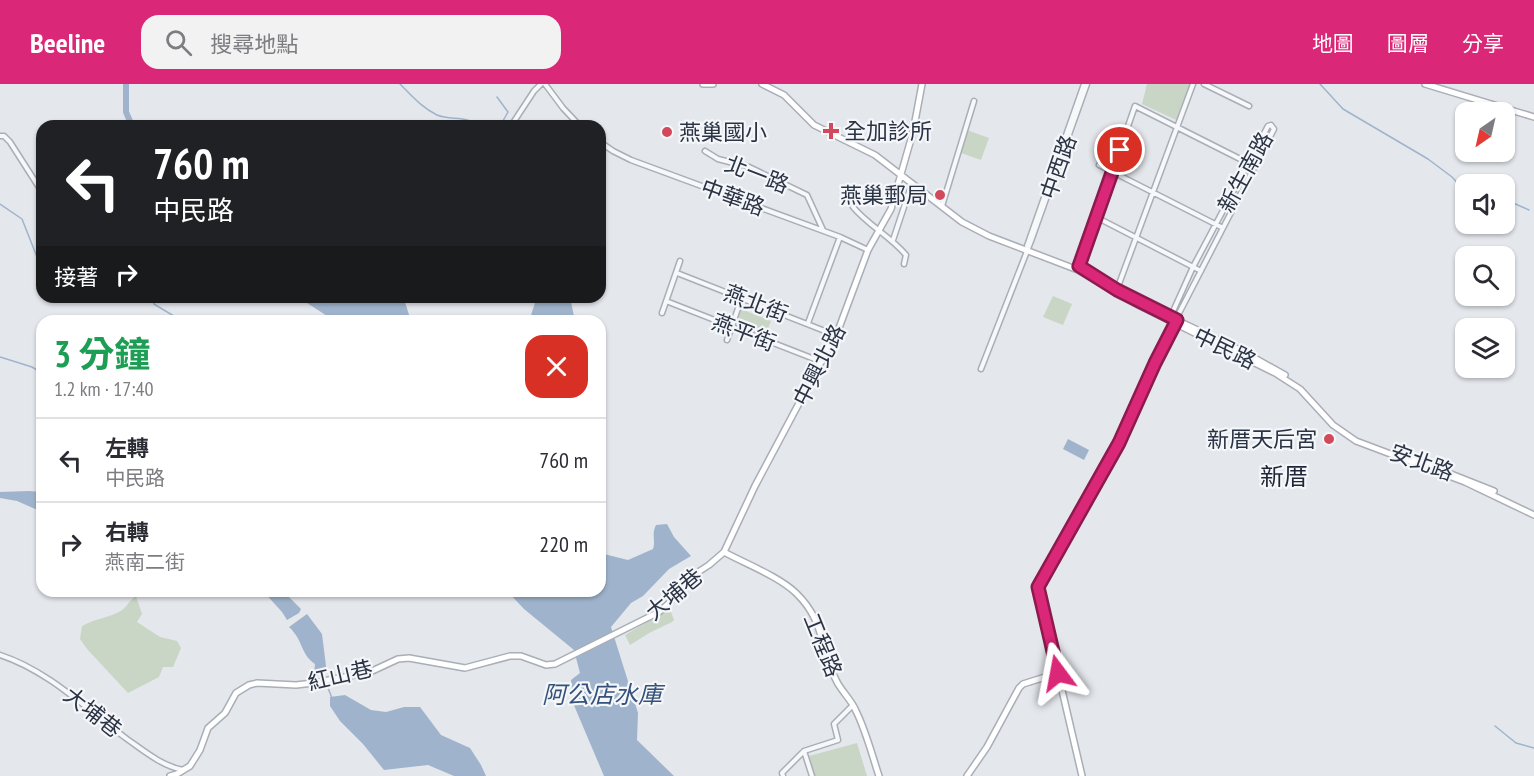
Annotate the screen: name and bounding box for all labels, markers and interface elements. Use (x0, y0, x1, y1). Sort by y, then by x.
search box (141, 15, 561, 69)
text: Beeline (30, 24, 105, 61)
icon: search (162, 26, 195, 59)
text: 搜尋地點 (210, 30, 298, 58)
text: 地圖 (1312, 30, 1354, 57)
text: 圖層 (1387, 30, 1429, 57)
text: 分享 (1462, 30, 1504, 57)
north arrow (1455, 102, 1515, 162)
map controls (1455, 102, 1515, 378)
place label: 全加診所 (844, 117, 932, 145)
place label: 燕巢國小 (679, 118, 767, 146)
marker: 全加診所 (822, 122, 840, 140)
pin (1094, 124, 1145, 175)
marker: 燕巢國小 (660, 125, 674, 139)
street label: 新生南路 (1211, 127, 1279, 217)
street label: 中西路 (1034, 131, 1082, 203)
icon: arrive (1103, 133, 1136, 166)
text: 760 m (153, 136, 250, 191)
icon: left (54, 144, 132, 222)
street label: 北一路 (721, 149, 793, 199)
street label: 中華路 (697, 173, 769, 221)
button: sound (1455, 174, 1515, 234)
place label: 燕巢郵局 (840, 181, 928, 209)
marker: 燕巢郵局 (933, 188, 947, 202)
text: 中民路 (153, 193, 234, 227)
button: search (1455, 246, 1515, 306)
icon: right (110, 258, 143, 291)
text: 接著 (54, 263, 98, 291)
street label: 燕北街 (720, 278, 792, 328)
street label: 燕平街 (708, 307, 780, 357)
button: layers (1455, 318, 1515, 378)
street label: 中興北路 (787, 319, 851, 411)
street label: 中民路 (1189, 321, 1261, 375)
text: 3 分鐘 (54, 330, 151, 377)
button: close (525, 335, 588, 398)
text: 1.2 km · 17:40 (54, 376, 153, 402)
place label: 新厝天后宮 (1207, 425, 1317, 453)
marker: 新厝天后宮 (1322, 432, 1336, 446)
text: 左轉 (105, 434, 149, 462)
street label: 安北路 (1386, 438, 1458, 486)
icon: left (54, 444, 87, 477)
text: 760 m (539, 446, 588, 474)
district label: 新厝 (1260, 461, 1308, 492)
text: 中民路 (105, 465, 165, 491)
text: 右轉 (105, 518, 149, 546)
icon: right (54, 528, 87, 561)
text: 220 m (539, 530, 588, 558)
text: 燕南二街 (105, 549, 185, 575)
street label: 大埔巷 (640, 562, 708, 626)
street label: 工程路 (798, 609, 848, 681)
position arrow (1026, 641, 1090, 705)
street label: 紅山巷 (305, 654, 375, 696)
water label: 阿公店水庫 (542, 679, 666, 710)
street label: 大埔巷 (58, 681, 128, 743)

